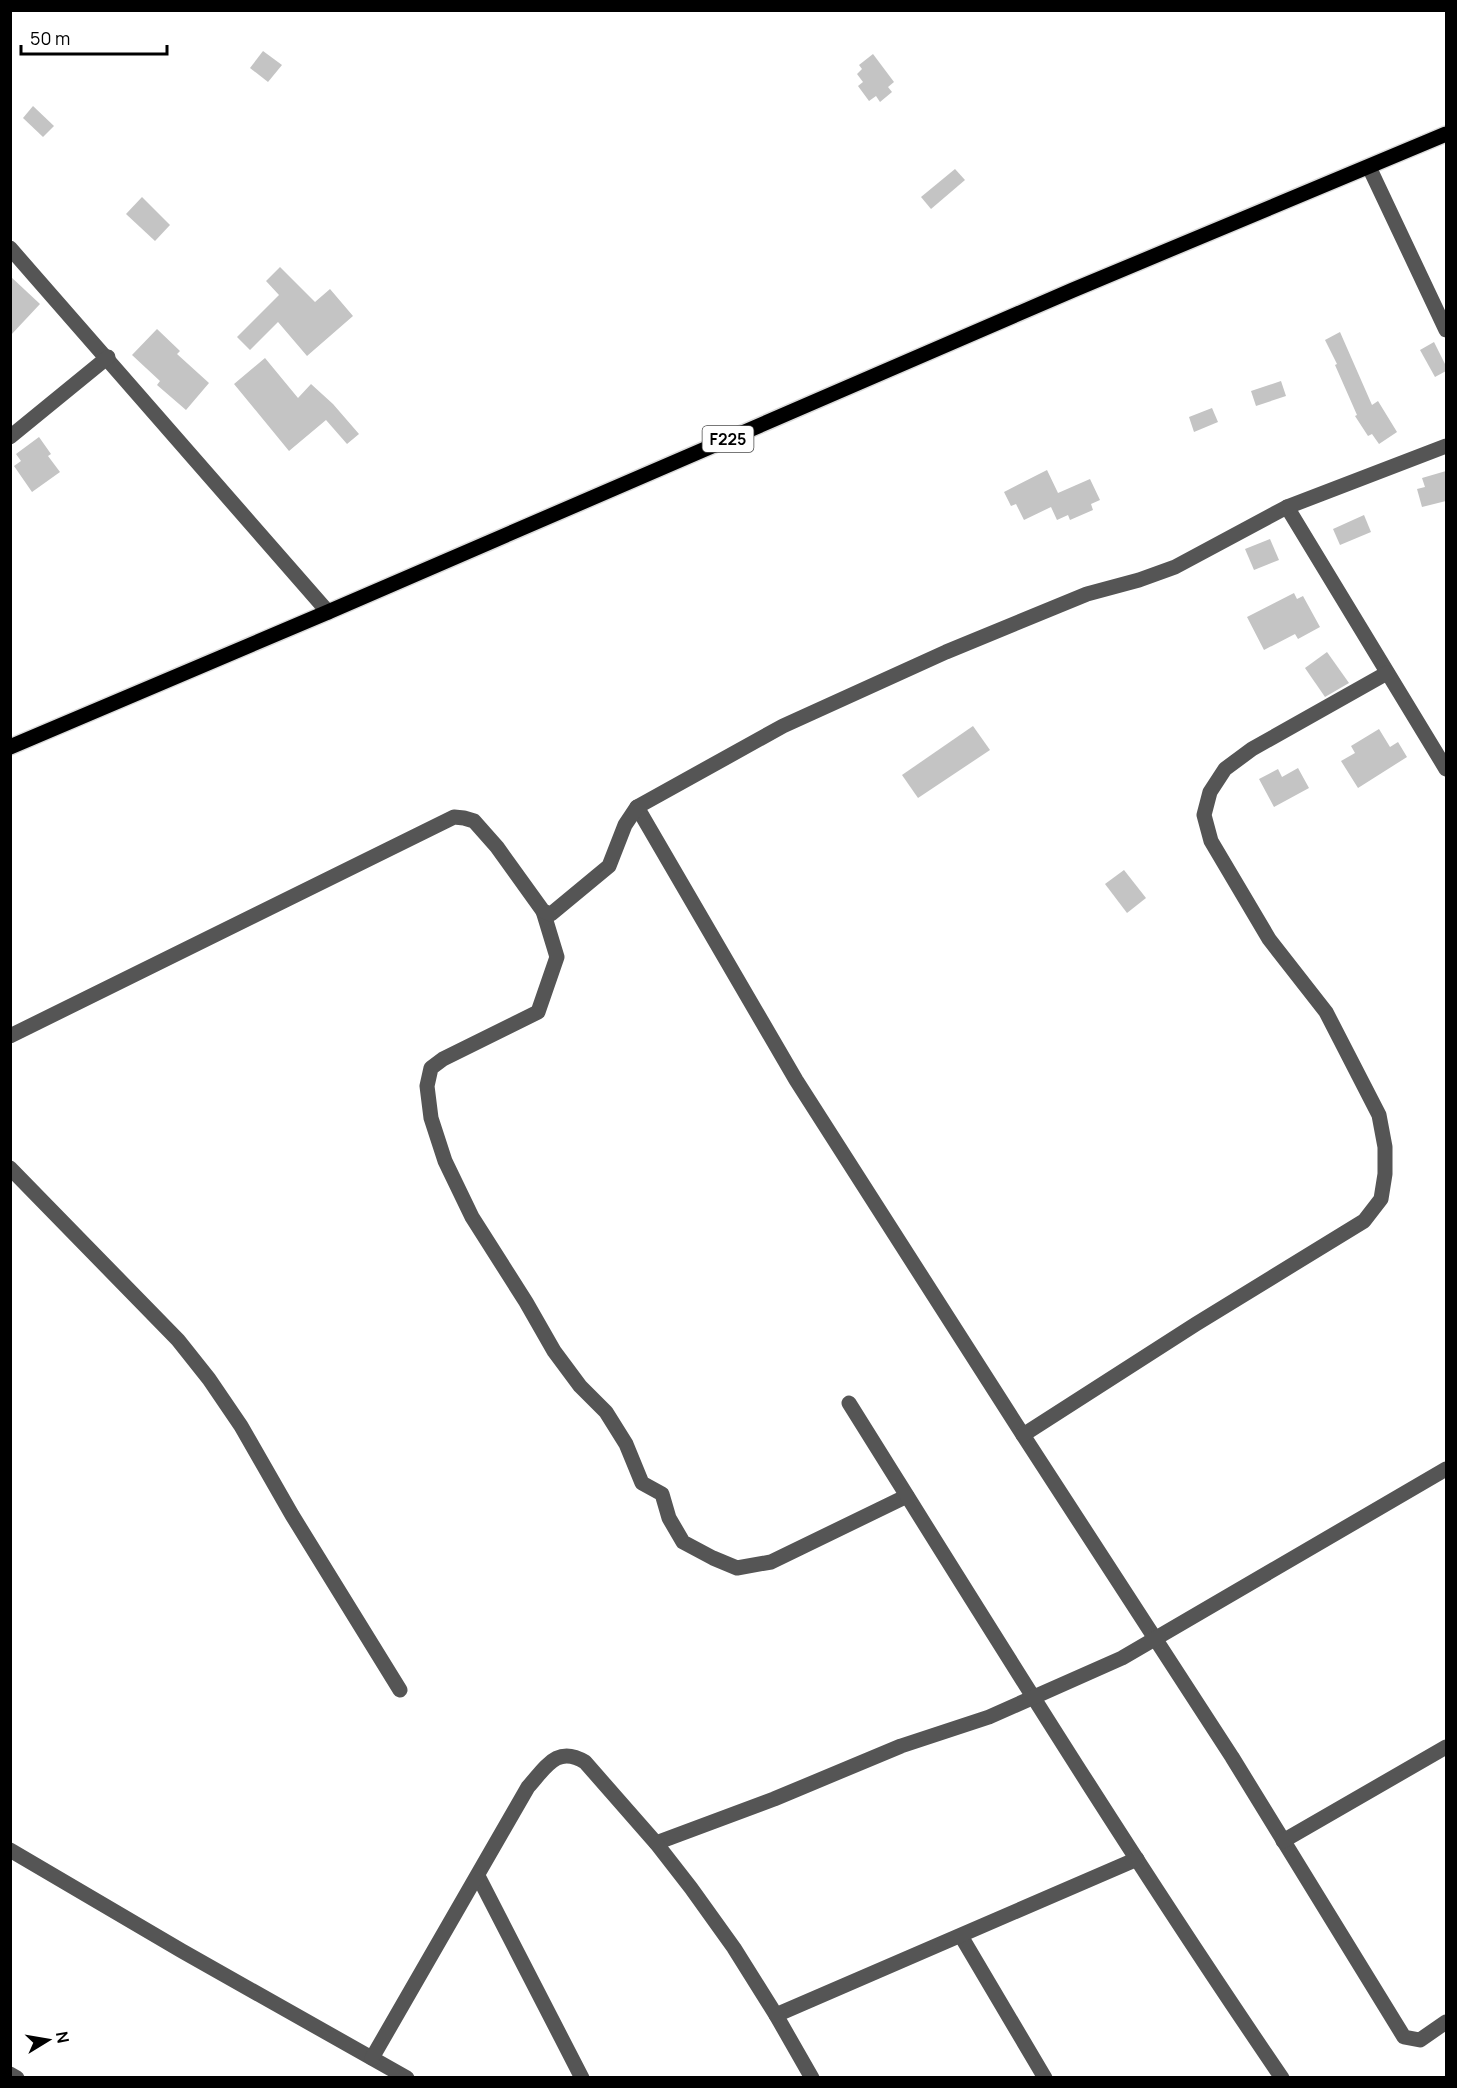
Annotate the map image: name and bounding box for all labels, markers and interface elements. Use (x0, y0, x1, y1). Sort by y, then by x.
scale bar (21, 18, 166, 56)
text: 50 m (30, 26, 70, 50)
road number: F225 (702, 426, 754, 452)
north arrow (18, 2010, 78, 2070)
text: N (51, 2029, 75, 2045)

